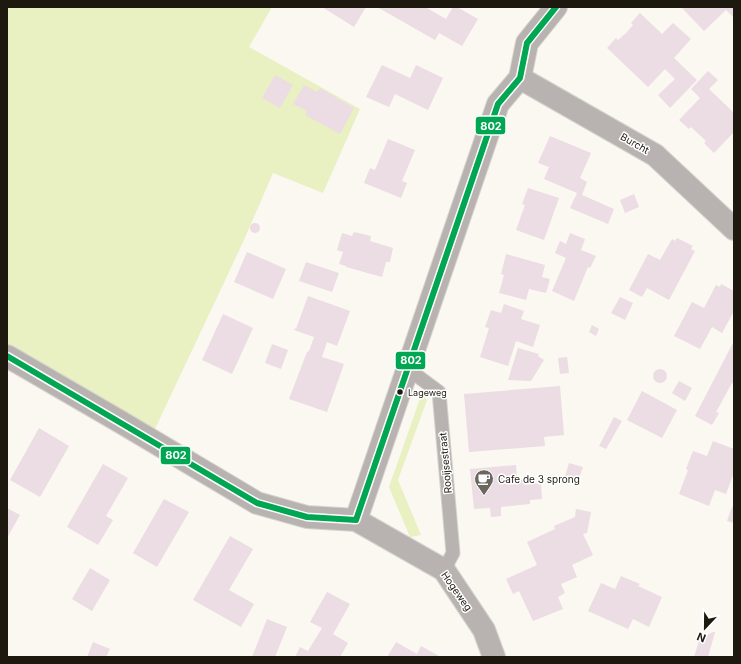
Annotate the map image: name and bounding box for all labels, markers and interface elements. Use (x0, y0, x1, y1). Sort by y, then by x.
line badge: 802 (475, 116, 506, 135)
text: 802 (480, 119, 502, 133)
street label: Burcht (619, 130, 652, 156)
line badge: 802 (395, 351, 426, 370)
text: 802 (400, 353, 422, 367)
marker: Lageweg (395, 387, 405, 397)
place label: Lageweg (408, 387, 447, 398)
street label: Rooijsestraat (436, 431, 454, 494)
line badge: 802 (160, 446, 191, 465)
text: 802 (165, 448, 187, 462)
cafe icon: Cafe de 3 sprong (473, 468, 495, 496)
place label: Cafe de 3 sprong (498, 473, 580, 485)
street label: Hogeweg (439, 569, 475, 613)
north arrow (685, 608, 725, 648)
text: N (695, 629, 708, 645)

